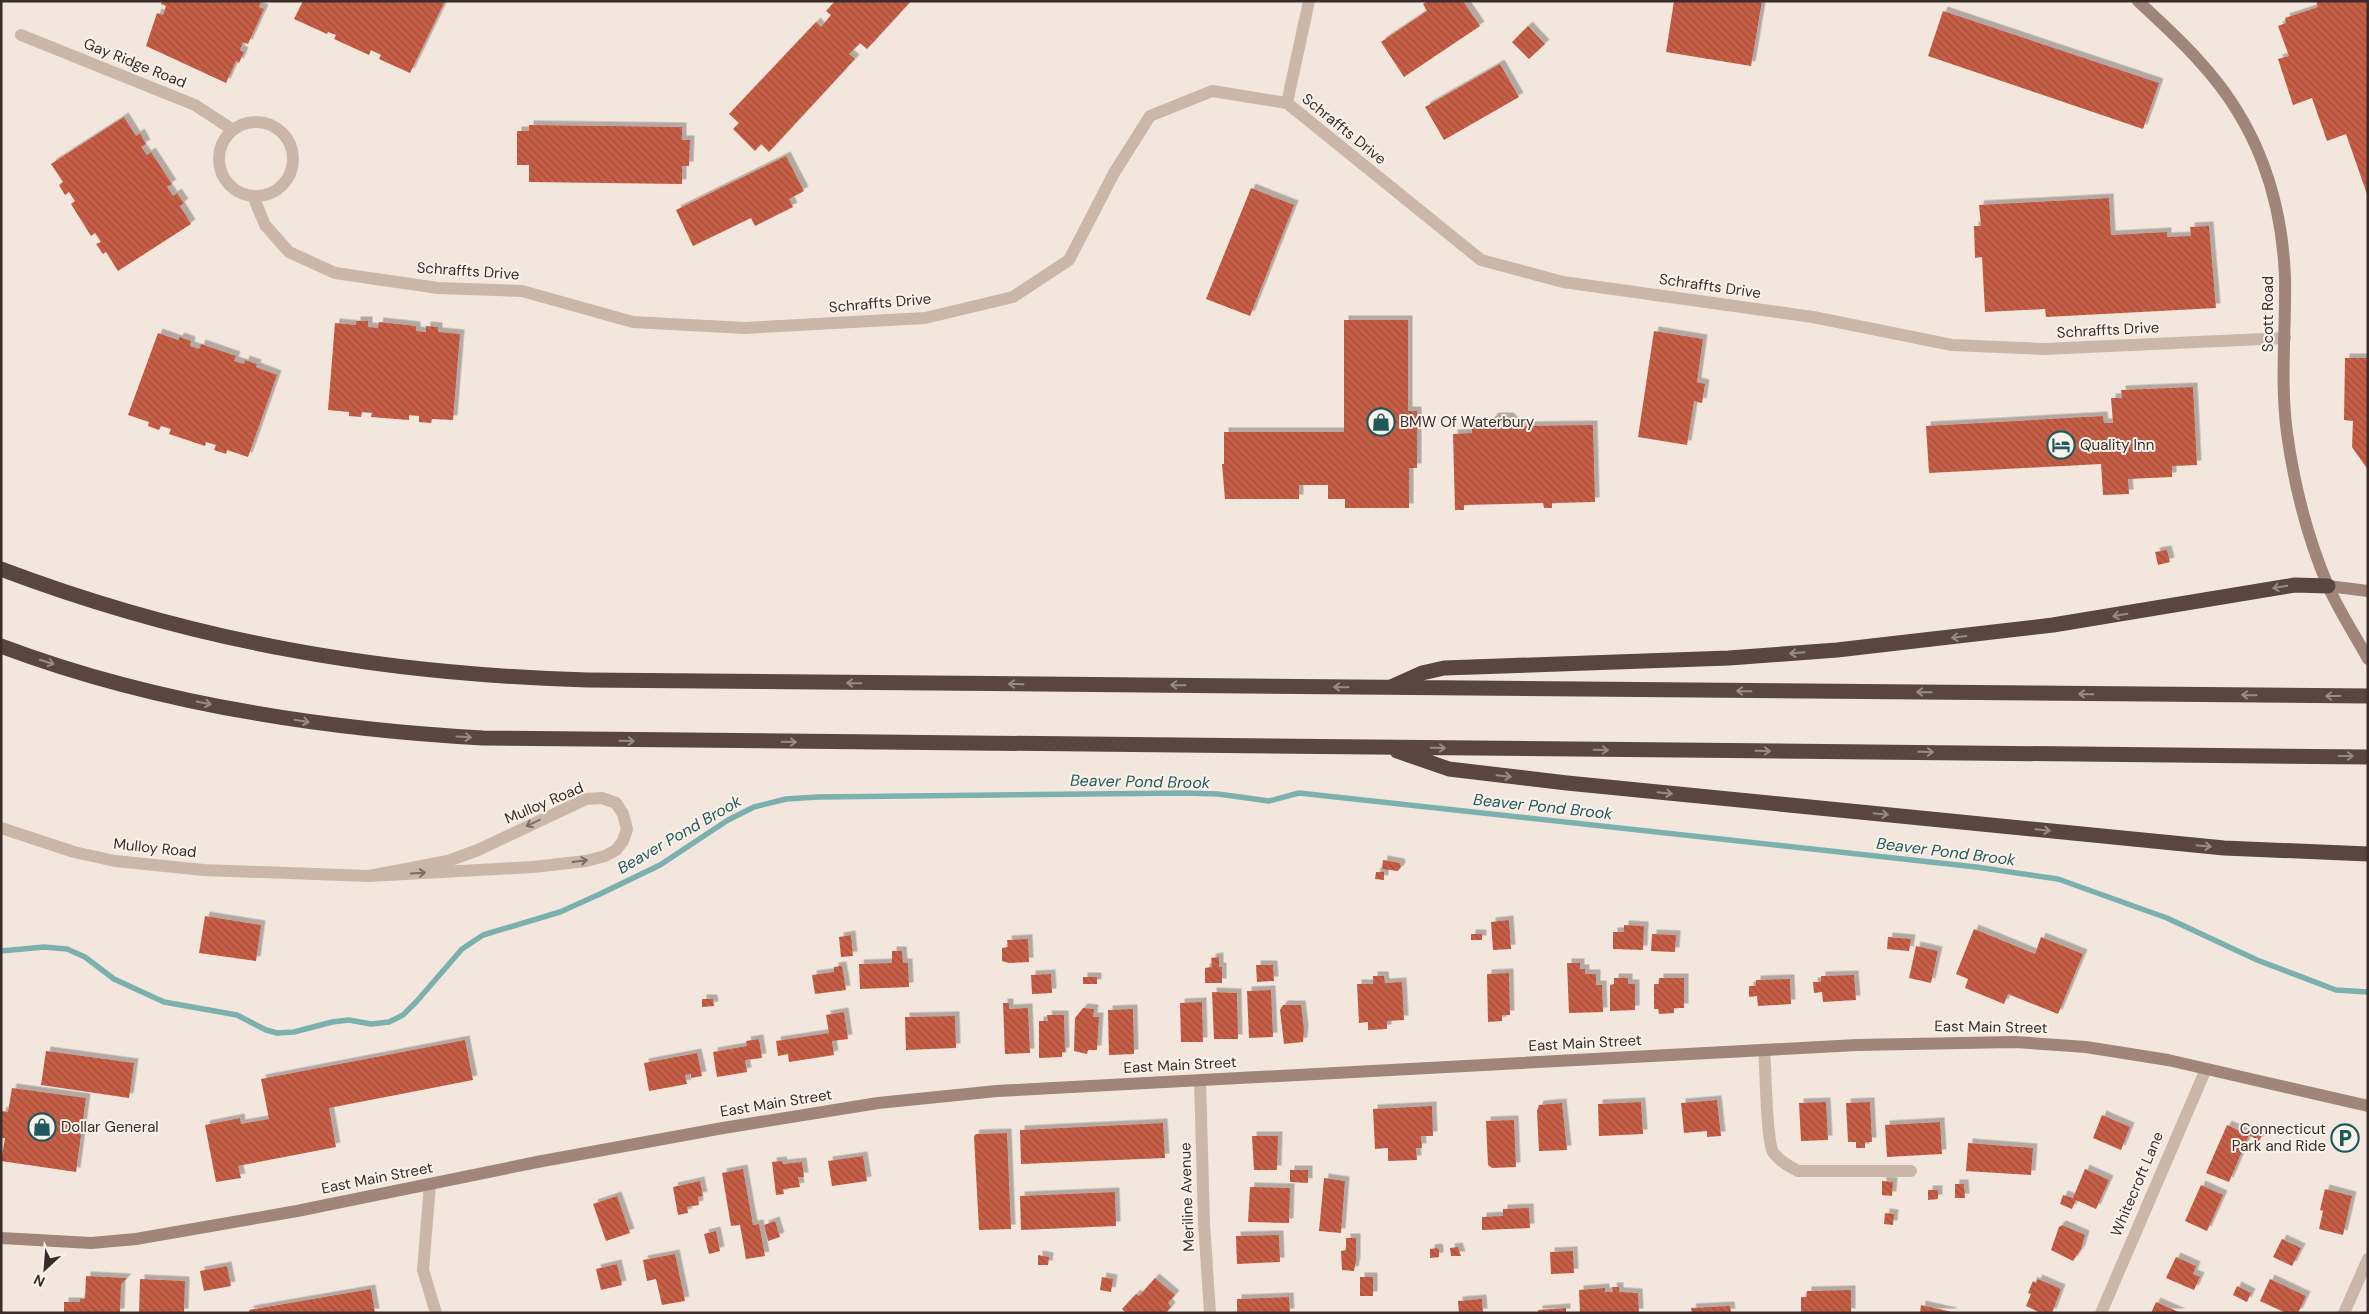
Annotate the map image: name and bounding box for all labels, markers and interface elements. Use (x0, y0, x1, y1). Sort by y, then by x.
street label: Gay Ridge Road (81, 33, 189, 93)
street label: Schraffts Drive (1298, 89, 1390, 169)
street label: Schraffts Drive (416, 257, 520, 285)
street label: Schraffts Drive (1658, 269, 1762, 303)
street label: Scott Road (2258, 276, 2278, 352)
street label: Schraffts Drive (828, 289, 932, 317)
street label: Schraffts Drive (2056, 317, 2160, 343)
shop icon: BMW Of Waterbury (1366, 407, 1396, 437)
place label: BMW Of Waterbury (1400, 412, 1535, 432)
hotel icon: Quality Inn (2046, 430, 2076, 460)
place label: Quality Inn (2080, 435, 2154, 455)
one-way arrow (2272, 583, 2288, 593)
one-way arrow (2112, 610, 2128, 620)
one-way arrow (1951, 632, 1967, 642)
one-way arrow (1789, 648, 1805, 658)
one-way arrow (39, 658, 55, 667)
one-way arrow (846, 678, 862, 687)
one-way arrow (1008, 679, 1024, 689)
one-way arrow (1171, 681, 1187, 690)
one-way arrow (1333, 682, 1350, 692)
one-way arrow (1736, 686, 1752, 696)
one-way arrow (1916, 687, 1932, 697)
one-way arrow (2079, 689, 2095, 699)
one-way arrow (2241, 690, 2258, 700)
one-way arrow (2325, 691, 2341, 701)
one-way arrow (196, 699, 212, 708)
one-way arrow (294, 716, 310, 726)
one-way arrow (456, 733, 472, 742)
one-way arrow (618, 736, 634, 746)
one-way arrow (780, 737, 797, 747)
one-way arrow (1430, 743, 1446, 753)
one-way arrow (1592, 745, 1608, 754)
one-way arrow (1754, 746, 1771, 756)
one-way arrow (1917, 748, 1933, 757)
one-way arrow (2338, 751, 2354, 761)
water label: Beaver Pond Brook (1070, 770, 1211, 793)
one-way arrow (1496, 771, 1512, 781)
street label: Mulloy Road (502, 777, 586, 829)
one-way arrow (1657, 788, 1673, 798)
water label: Beaver Pond Brook (1472, 789, 1614, 824)
water label: Beaver Pond Brook (613, 790, 746, 879)
one-way arrow (1873, 810, 1889, 819)
one-way arrow (526, 819, 541, 829)
one-way arrow (2034, 825, 2050, 835)
water label: Beaver Pond Brook (1875, 833, 2017, 871)
street label: Mulloy Road (112, 834, 198, 862)
one-way arrow (2196, 841, 2212, 851)
one-way arrow (571, 856, 587, 866)
one-way arrow (409, 869, 425, 878)
street label: East Main Street (1934, 1016, 2048, 1038)
street label: East Main Street (1528, 1030, 1642, 1056)
street label: East Main Street (1123, 1052, 1237, 1078)
street label: East Main Street (719, 1084, 834, 1122)
shop icon: Dollar General (27, 1112, 57, 1142)
place label: Dollar General (61, 1117, 159, 1137)
place label: Connecticut Park and Ride (2232, 1119, 2326, 1156)
parking icon: Connecticut Park and Ride (2330, 1123, 2360, 1153)
street label: Whitecroft Lane (2106, 1129, 2168, 1239)
street label: Meriline Avenue (1175, 1142, 1199, 1252)
street label: East Main Street (320, 1157, 435, 1199)
north arrow (20, 1244, 70, 1294)
text: N (31, 1270, 48, 1291)

